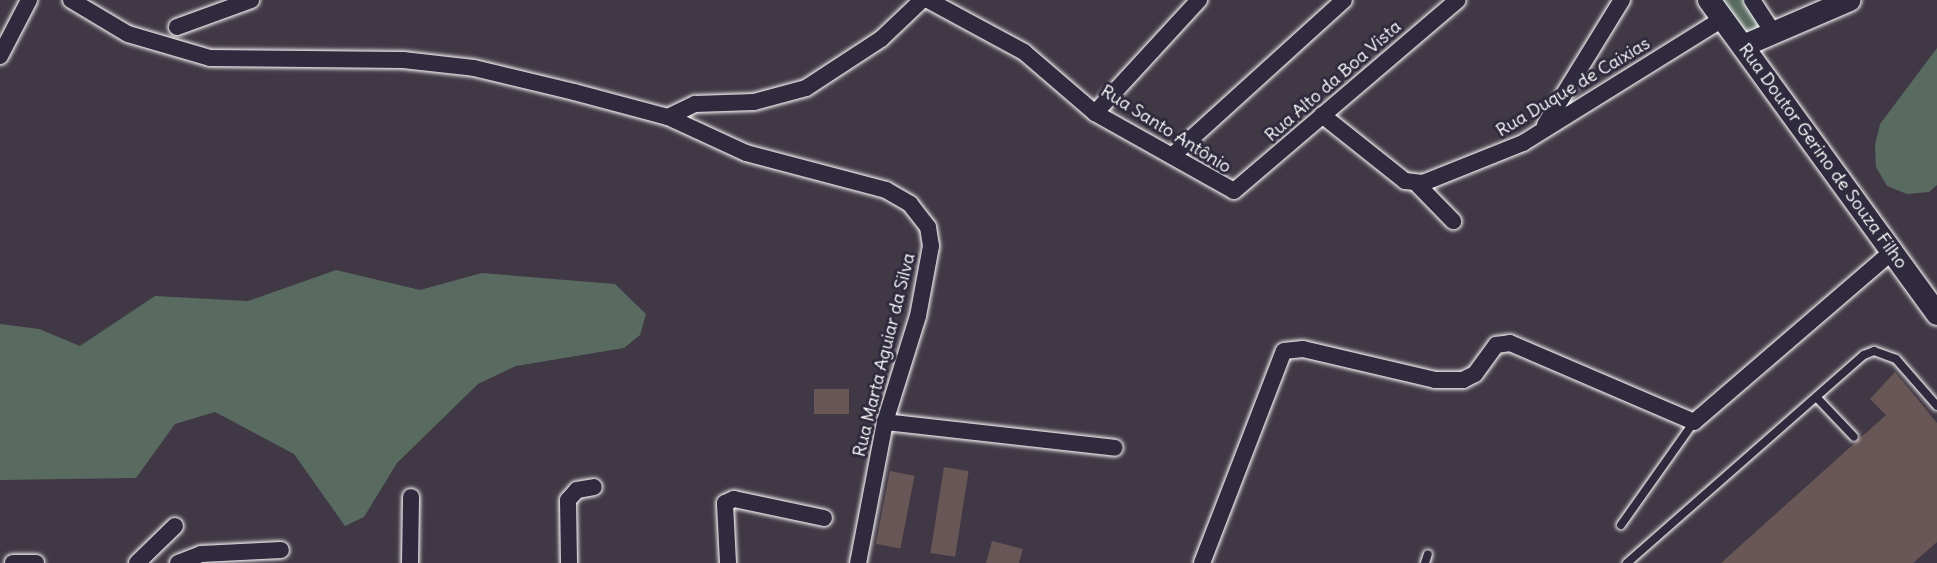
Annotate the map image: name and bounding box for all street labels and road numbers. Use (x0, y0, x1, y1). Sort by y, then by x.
street label: Rua Alto da Boa Vista (1260, 16, 1406, 146)
street label: Rua Duque de Caixias (1492, 32, 1654, 142)
street label: Rua Doutor Gerino de Souza Filho (1734, 39, 1912, 273)
street label: Rua Santo Antônio (1097, 80, 1235, 178)
street label: Rua Marta Aguiar da Silva (848, 251, 920, 459)

